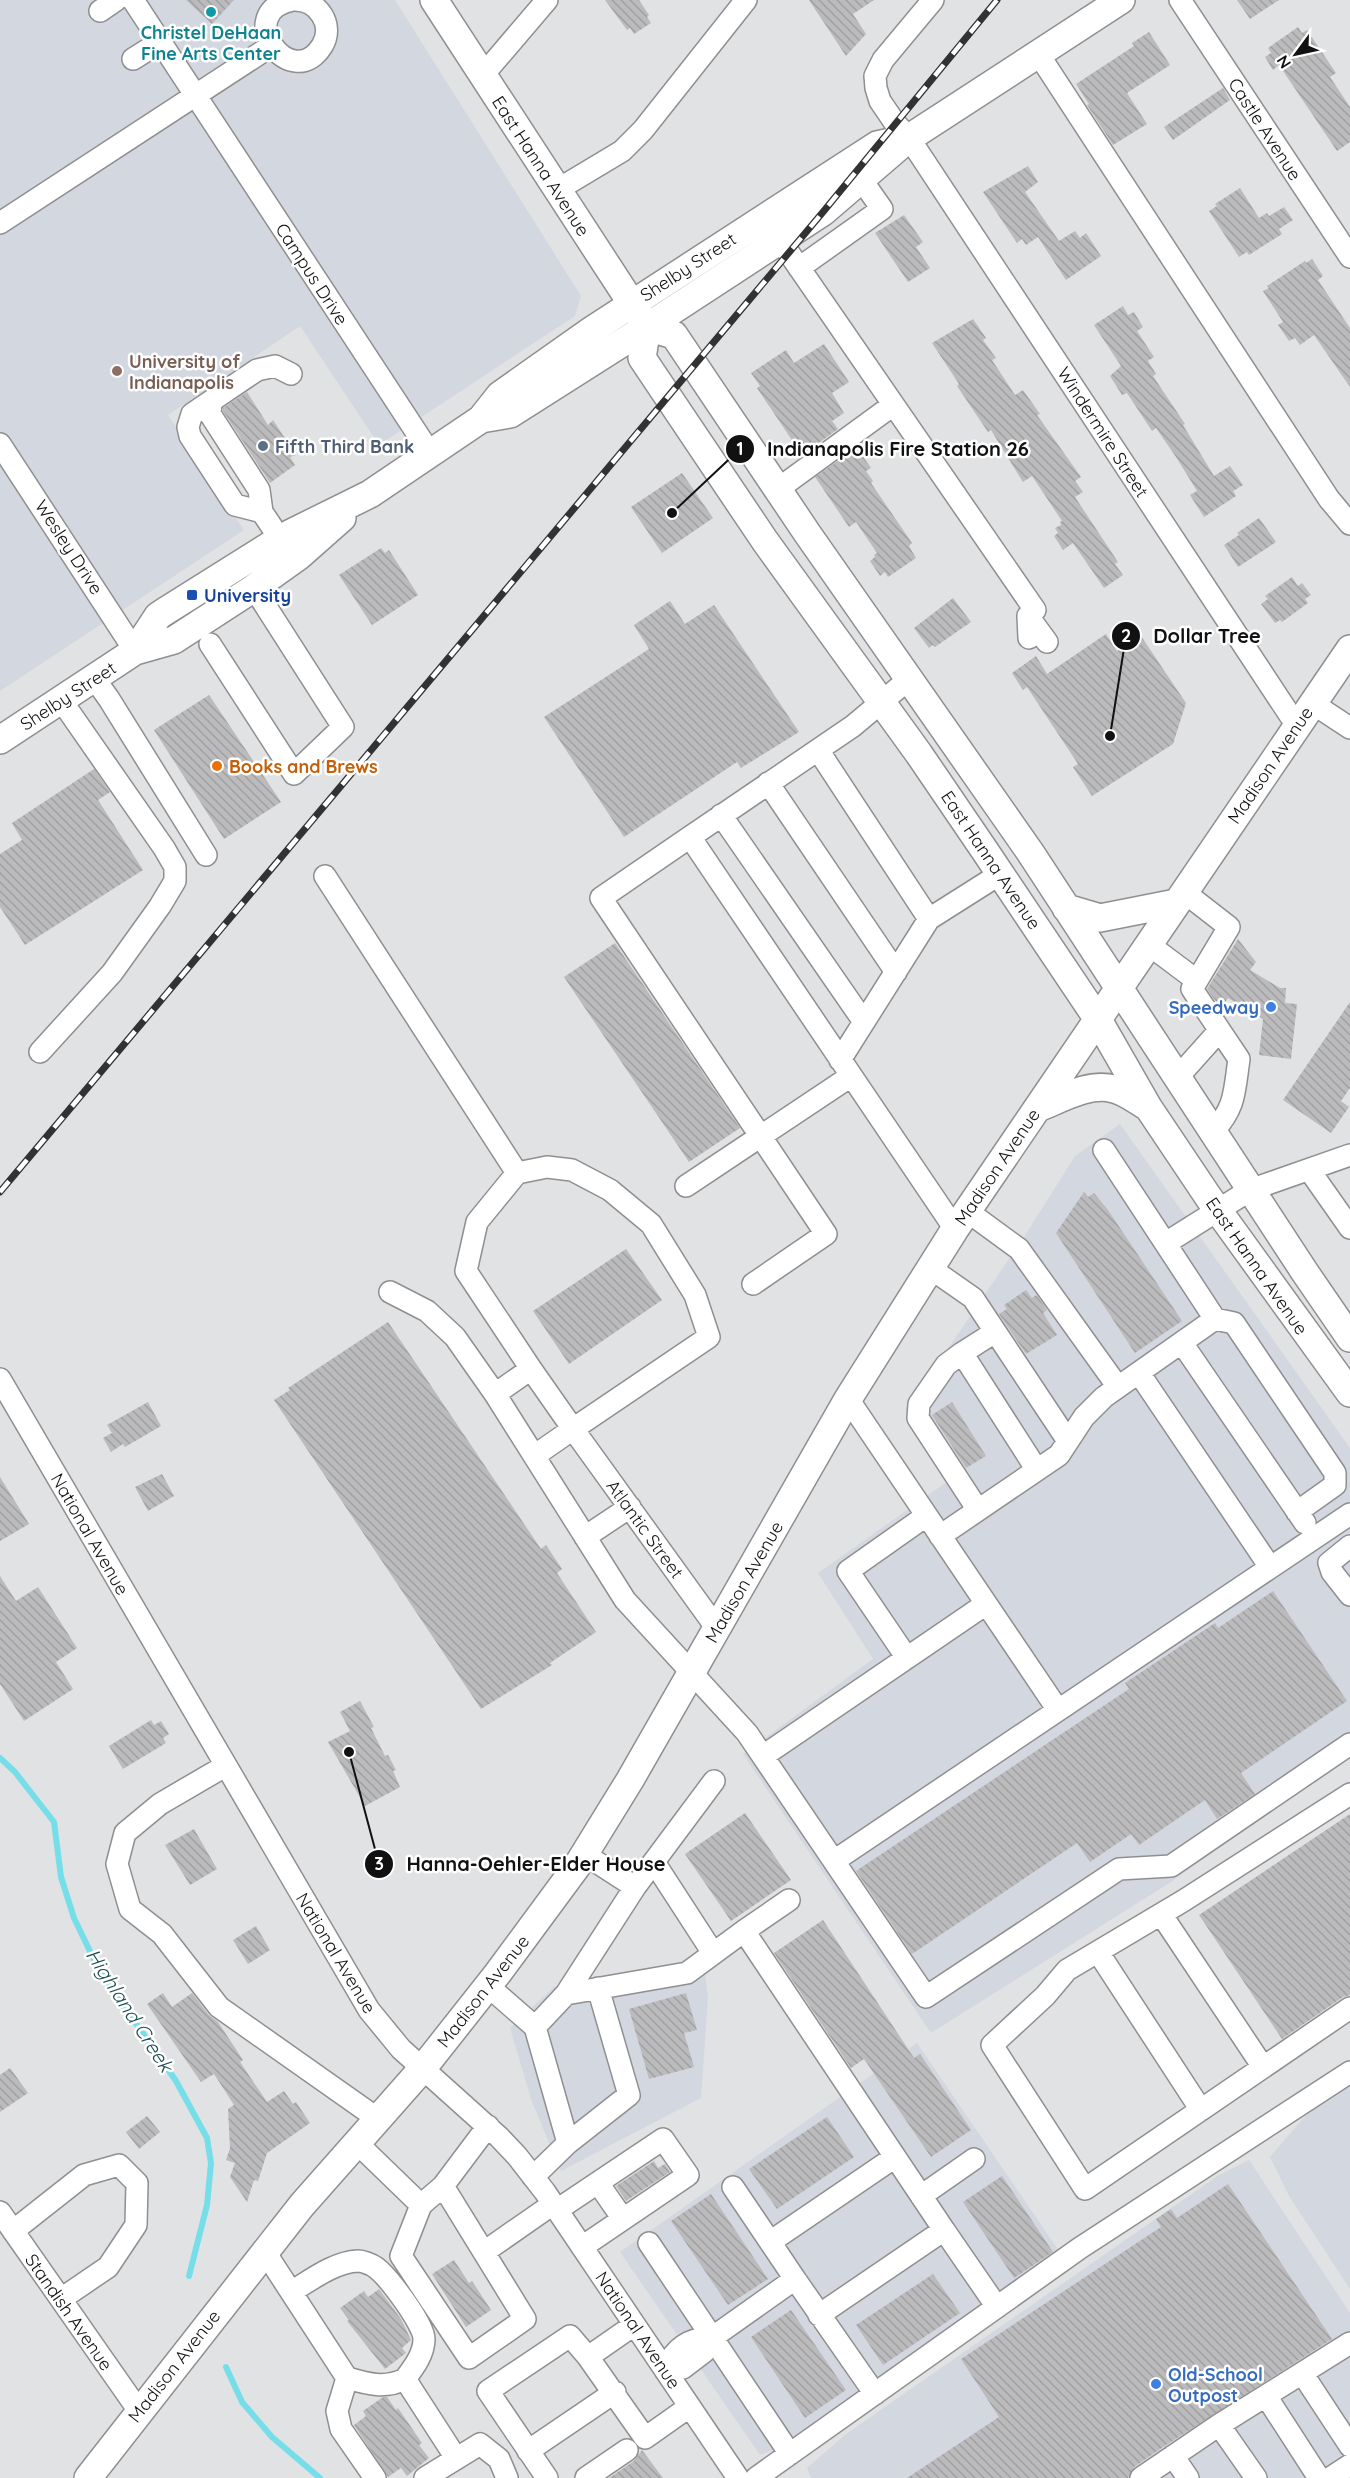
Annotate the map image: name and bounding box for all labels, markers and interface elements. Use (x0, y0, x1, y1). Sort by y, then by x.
marker: Christel DeHaan Fine Arts Center (204, 5, 218, 19)
place label: Christel DeHaan Fine Arts Center (141, 21, 281, 65)
north arrow (1266, 24, 1326, 84)
text: N (1272, 52, 1295, 73)
street label: Castle Avenue (1223, 73, 1307, 185)
street label: East Hanna Avenue (487, 92, 595, 240)
street label: Campus Drive (271, 219, 353, 329)
street label: Shelby Street (636, 227, 740, 307)
place label: University of Indianapolis (129, 350, 240, 394)
street label: Windermire Street (1052, 363, 1154, 501)
marker: University of Indianapolis (110, 364, 124, 378)
callout: Indianapolis Fire Station 26 (725, 430, 1041, 468)
place label: Fifth Third Bank (275, 435, 414, 458)
text: Indianapolis Fire Station 26 (767, 436, 1029, 461)
text: 1 (736, 437, 744, 460)
marker: Fifth Third Bank (256, 439, 270, 453)
street label: Wesley Drive (30, 495, 108, 599)
place label: University (204, 584, 291, 607)
marker: University (185, 588, 199, 602)
callout: Dollar Tree (1111, 617, 1273, 655)
text: Dollar Tree (1153, 623, 1261, 648)
text: 2 (1121, 624, 1131, 647)
street label: Shelby Street (16, 656, 120, 736)
street label: Madison Avenue (1222, 702, 1318, 828)
place label: Books and Brews (229, 755, 378, 778)
marker: Books and Brews (210, 759, 224, 773)
street label: East Hanna Avenue (936, 786, 1046, 934)
place label: Speedway (1169, 996, 1259, 1019)
marker: Speedway (1264, 1000, 1278, 1014)
street label: Madison Avenue (949, 1104, 1045, 1230)
street label: East Hanna Avenue (1201, 1193, 1313, 1339)
street label: National Avenue (46, 1469, 134, 1599)
street label: Atlantic Street (601, 1475, 689, 1583)
street label: Madison Avenue (700, 1517, 788, 1647)
callout: Hanna-Oehler-Elder House (364, 1845, 677, 1883)
text: Hanna-Oehler-Elder House (406, 1851, 666, 1876)
text: 3 (374, 1852, 384, 1875)
street label: National Avenue (291, 1888, 381, 2018)
street label: Madison Avenue (432, 1930, 534, 2052)
water label: Highland Creek (81, 1944, 180, 2078)
street label: Standish Avenue (20, 2249, 118, 2375)
street label: National Avenue (590, 2267, 686, 2393)
street label: Madison Avenue (123, 2305, 225, 2427)
place label: Old-School Outpost (1168, 2363, 1263, 2407)
marker: Old-School Outpost (1149, 2377, 1163, 2391)

